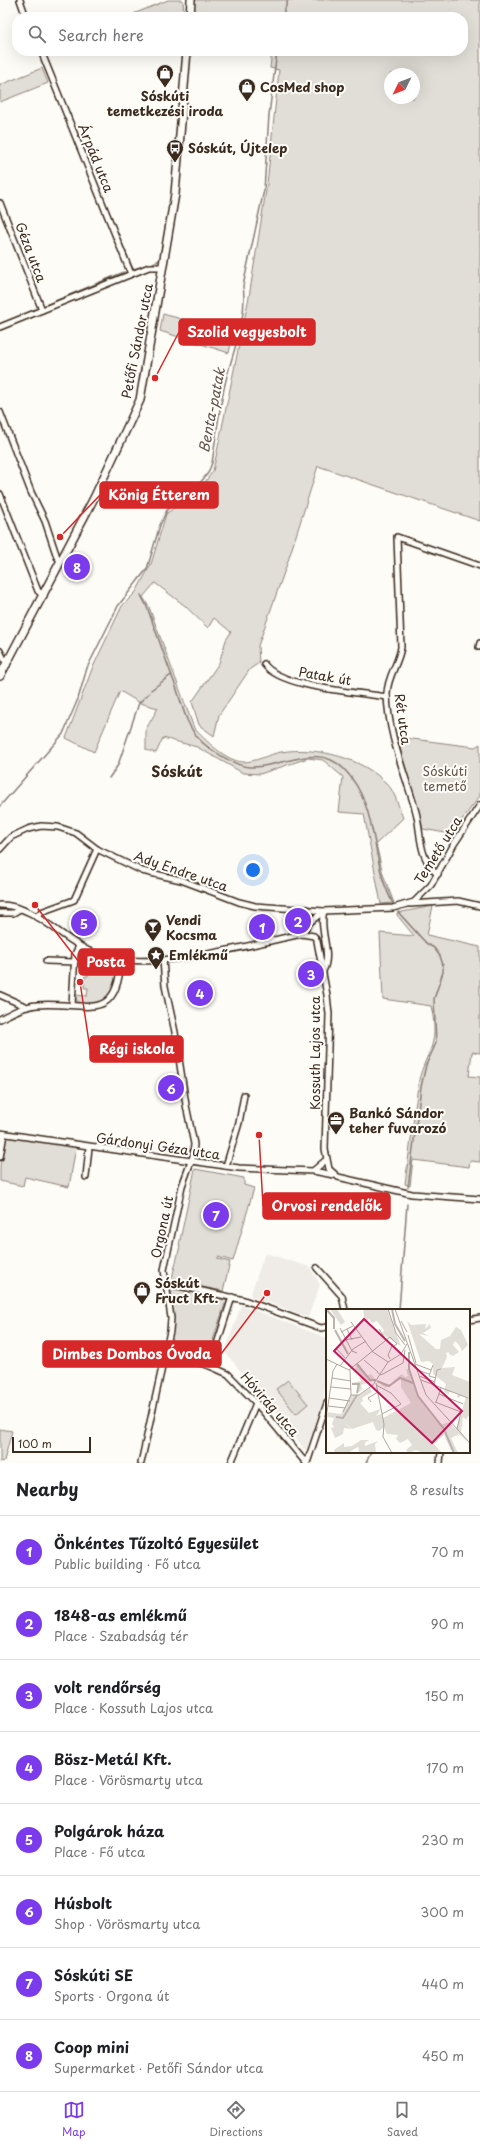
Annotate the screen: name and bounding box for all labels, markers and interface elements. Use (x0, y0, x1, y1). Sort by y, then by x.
search box (12, 12, 468, 56)
icon: search (26, 23, 48, 45)
text: Search here (58, 23, 144, 46)
shop icon: Sóskúti temetkezési iroda (155, 63, 175, 88)
north arrow (384, 68, 420, 104)
shop icon: CosMed shop (237, 77, 257, 102)
place label: CosMed shop (260, 77, 344, 96)
place label: Sóskúti temetkezési iroda (107, 86, 223, 120)
street label: Árpád utca (74, 121, 119, 196)
bus stop icon: Sóskút, Újtelep (165, 138, 185, 163)
place label: Sóskút, Újtelep (188, 138, 287, 157)
street label: Géza utca (11, 219, 52, 285)
street label: Petőfi Sándor utca (116, 281, 157, 400)
callout: Szolid vegyesbolt (179, 319, 315, 345)
text: Szolid vegyesbolt (187, 321, 307, 342)
water label: Benta-patak (193, 364, 230, 454)
callout: König Étterem (100, 482, 218, 508)
text: König Étterem (108, 484, 210, 505)
pin: 8 (64, 552, 90, 582)
street label: Patak út (297, 662, 353, 689)
street label: Rét utca (391, 692, 417, 747)
district label: Sóskút (151, 759, 203, 782)
park label: Sóskúti temető (423, 761, 467, 795)
street label: Temető utca (409, 811, 466, 887)
street label: Ady Endre utca (132, 846, 231, 896)
your location (243, 860, 263, 880)
pin: 2 (285, 906, 311, 936)
pin: 5 (71, 908, 97, 938)
place label: Vendi Kocsma (166, 910, 217, 944)
pin: 1 (249, 912, 275, 942)
bar icon: Vendi Kocsma (143, 917, 163, 942)
place icon: Emlékmű (146, 945, 166, 970)
place label: Emlékmű (169, 945, 228, 964)
callout: Posta (79, 949, 134, 975)
text: Posta (86, 951, 126, 972)
pin: 3 (298, 959, 324, 989)
pin: 4 (187, 978, 213, 1008)
street label: Kossuth Lajos utca (305, 995, 324, 1110)
callout: Régi iskola (90, 1036, 183, 1062)
text: Régi iskola (99, 1038, 175, 1059)
pin: 6 (158, 1073, 184, 1103)
place label: Bankó Sándor teher fuvarozó (349, 1103, 447, 1137)
office icon: Bankó Sándor teher fuvarozó (326, 1110, 346, 1135)
street label: Gárdonyi Géza utca (95, 1127, 222, 1164)
callout: Orvosi rendelők (263, 1193, 390, 1219)
street label: Orgona út (146, 1194, 177, 1260)
text: Orvosi rendelők (272, 1195, 383, 1216)
pin: 7 (203, 1200, 229, 1230)
place label: Sóskút Fruct Kft. (155, 1273, 218, 1307)
shop icon: Sóskút Fruct Kft. (132, 1280, 152, 1305)
inset map (326, 1309, 470, 1453)
callout: Dimbes Dombos Óvoda (43, 1341, 221, 1367)
text: Dimbes Dombos Óvoda (52, 1343, 212, 1364)
street label: Hóvirág utca (237, 1367, 305, 1441)
scale bar (12, 1435, 91, 1454)
text: 100 m (18, 1435, 52, 1452)
text: Nearby (16, 1476, 78, 1502)
text: 8 results (410, 1480, 464, 1499)
text: Önkéntes Tűzoltó Egyesület (54, 1531, 259, 1554)
text: 1 (26, 1542, 32, 1561)
text: 70 m (431, 1542, 464, 1561)
text: Public building · Fő utca (54, 1554, 201, 1573)
text: 1848-as emlékmű (54, 1603, 187, 1626)
text: 2 (24, 1614, 34, 1633)
text: 90 m (431, 1614, 464, 1633)
text: Place · Szabadság tér (54, 1626, 188, 1645)
text: volt rendőrség (54, 1675, 161, 1698)
text: 3 (25, 1686, 33, 1705)
text: 150 m (425, 1686, 464, 1705)
text: Place · Kossuth Lajos utca (54, 1698, 213, 1717)
text: Bösz-Metál Kft. (54, 1747, 172, 1770)
text: 4 (25, 1758, 33, 1777)
text: 170 m (426, 1758, 464, 1777)
text: Place · Vörösmarty utca (54, 1770, 203, 1789)
text: Polgárok háza (54, 1819, 165, 1842)
text: 5 (25, 1830, 33, 1849)
text: 230 m (422, 1830, 464, 1849)
text: Place · Fő utca (54, 1842, 145, 1861)
text: Húsbolt (54, 1891, 112, 1914)
text: 6 (24, 1902, 34, 1921)
text: 300 m (420, 1902, 464, 1921)
text: Shop · Vörösmarty utca (54, 1914, 200, 1933)
text: Sóskúti SE (54, 1963, 133, 1986)
text: 7 (25, 1974, 33, 1993)
text: 440 m (421, 1974, 464, 1993)
text: Sports · Orgona út (54, 1986, 169, 2005)
text: Coop mini (54, 2035, 129, 2058)
text: 8 (25, 2046, 33, 2065)
text: 450 m (422, 2046, 464, 2065)
text: Supermarket · Petőfi Sándor utca (54, 2058, 263, 2077)
tab: Map (62, 2099, 85, 2140)
tab: Directions (209, 2099, 263, 2140)
tab: Saved (387, 2099, 418, 2140)

